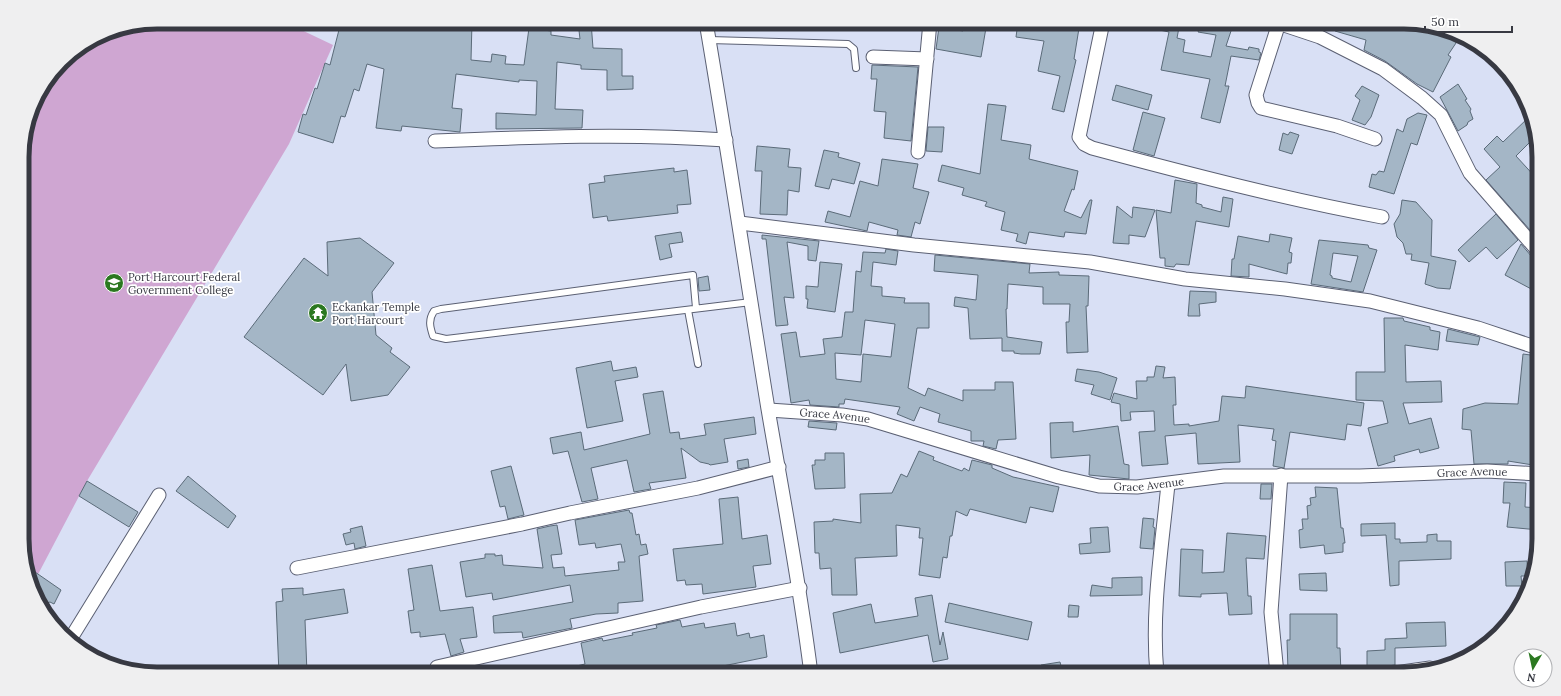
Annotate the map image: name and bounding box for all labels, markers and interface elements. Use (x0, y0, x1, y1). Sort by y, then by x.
scale bar (1425, 8, 1512, 34)
text: 50 m (1431, 14, 1459, 29)
place label: Port Harcourt Federal Government College (128, 270, 240, 297)
school or university icon: Port Harcourt Federal Government College (103, 272, 125, 294)
place label: Eckankar Temple Port Harcourt (332, 300, 420, 327)
temple icon: Eckankar Temple Port Harcourt (307, 302, 329, 324)
street label: Grace Avenue (799, 405, 871, 426)
street label: Grace Avenue (1436, 464, 1508, 480)
street label: Grace Avenue (1113, 474, 1185, 494)
north arrow (1513, 648, 1553, 688)
text: N (1526, 670, 1537, 685)

